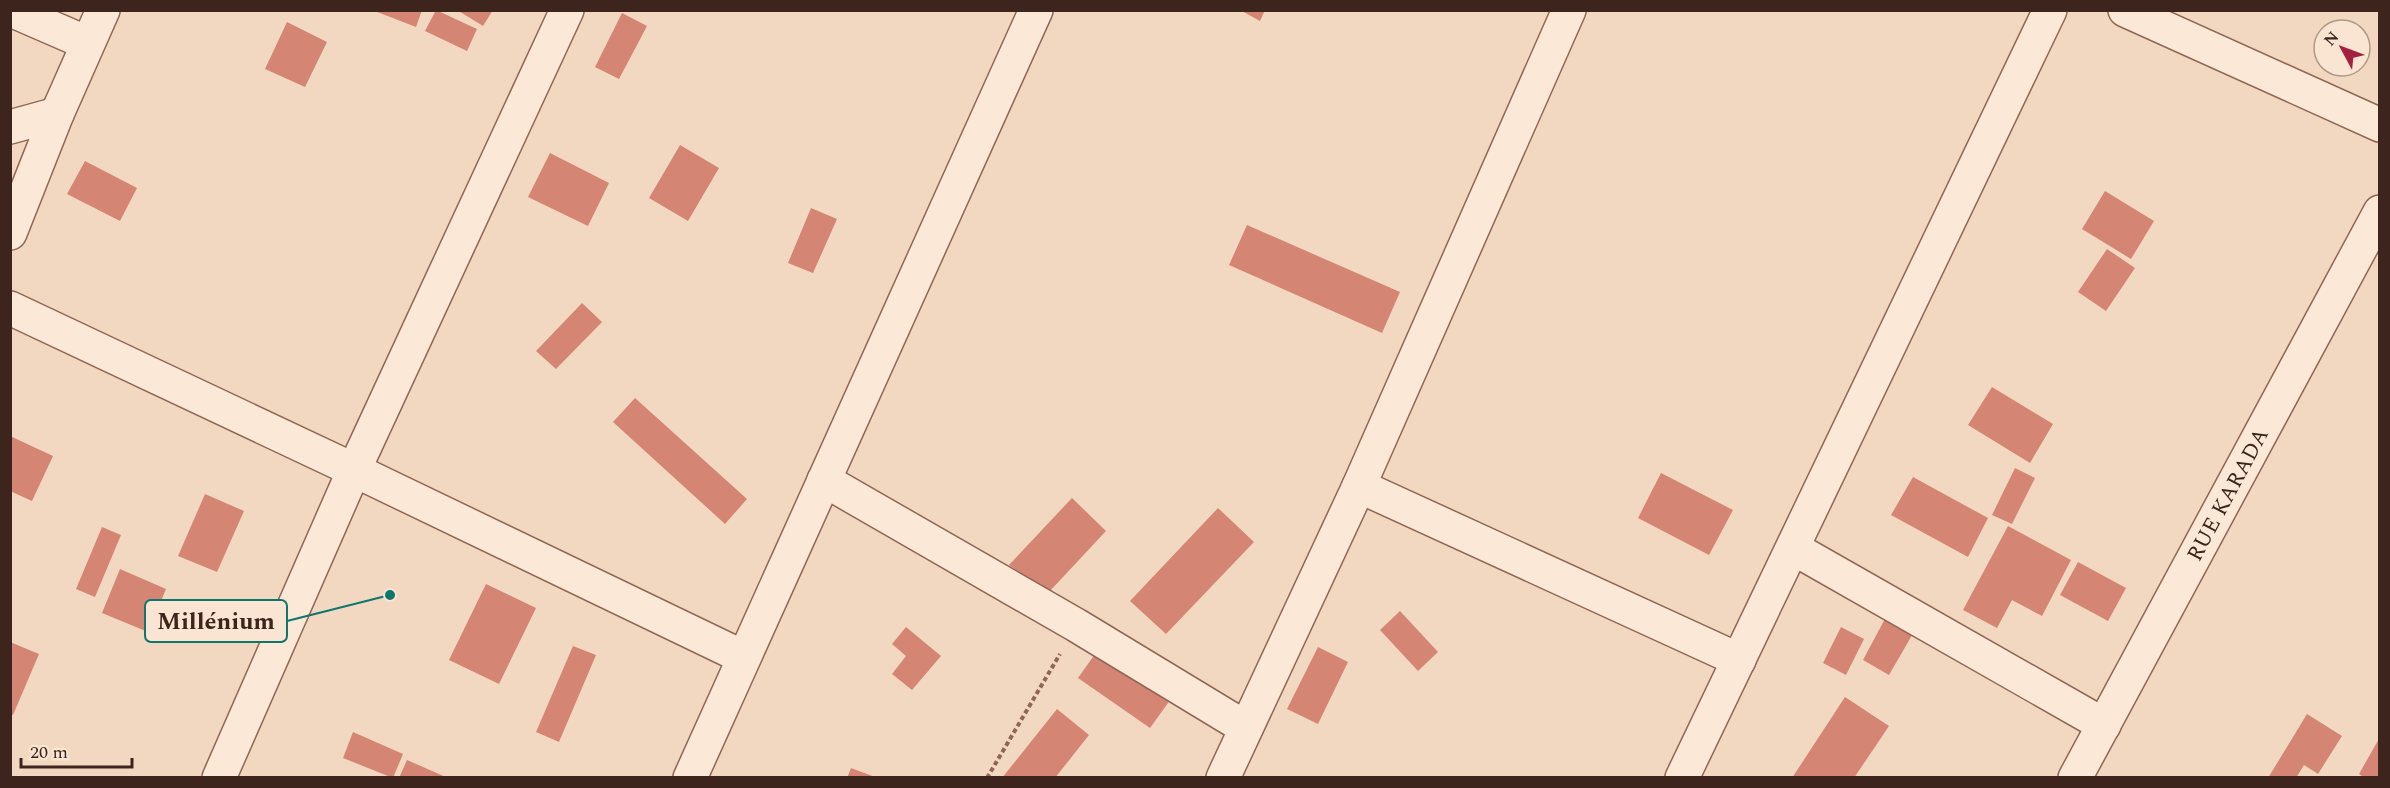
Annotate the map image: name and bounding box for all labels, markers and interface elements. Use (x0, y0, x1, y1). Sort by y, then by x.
north arrow (2312, 18, 2372, 78)
text: N (2318, 26, 2345, 52)
street label: RUE KARADA (2178, 422, 2277, 567)
callout: Millénium (145, 600, 287, 642)
text: Millénium (157, 604, 275, 640)
scale bar (21, 731, 132, 769)
text: 20 m (30, 739, 68, 766)

